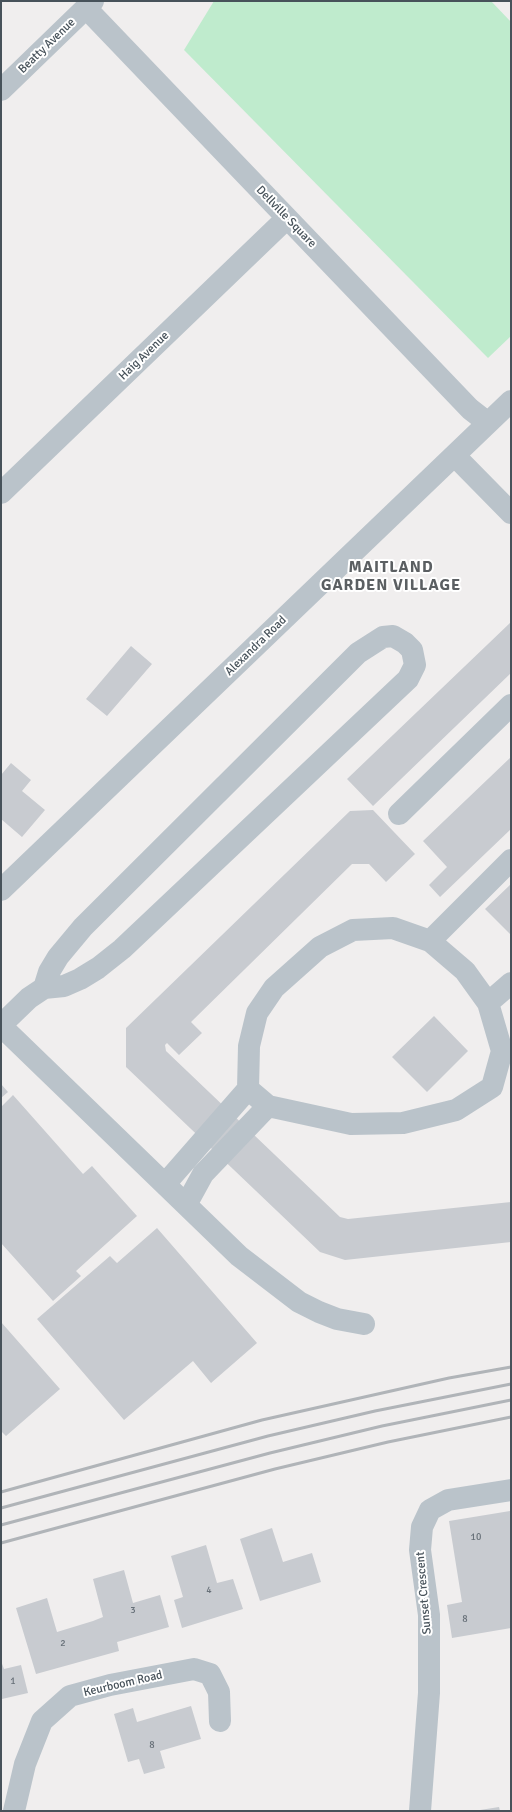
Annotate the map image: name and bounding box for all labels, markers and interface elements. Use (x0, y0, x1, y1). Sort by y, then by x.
street label: Beatty Avenue (16, 15, 78, 77)
street label: Dellville Square (253, 183, 319, 251)
street label: Haig Avenue (116, 329, 172, 383)
district label: MAITLAND GARDEN VILLAGE (321, 558, 461, 596)
street label: Alexandra Road (222, 613, 290, 679)
house number: 10 (471, 1531, 481, 1543)
street label: Sunset Crescent (413, 1551, 435, 1635)
house number: 4 (206, 1584, 212, 1596)
house number: 3 (130, 1604, 136, 1616)
house number: 8 (462, 1613, 468, 1625)
house number: 2 (60, 1637, 66, 1649)
street label: Keurboom Road (82, 1668, 164, 1700)
house number: 1 (10, 1675, 16, 1687)
house number: 8 (149, 1739, 155, 1751)

